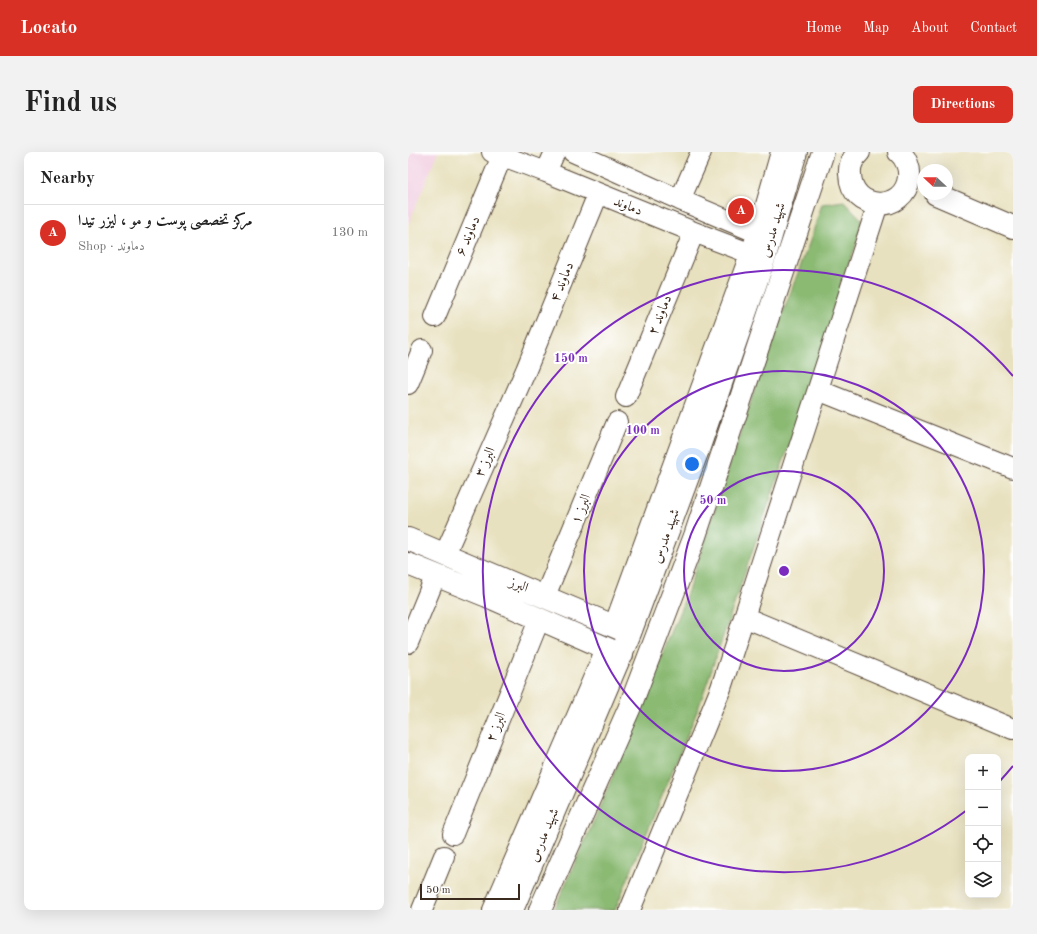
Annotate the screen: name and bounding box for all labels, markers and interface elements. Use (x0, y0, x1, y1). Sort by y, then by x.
text: Locato (20, 19, 77, 38)
text: Home (806, 21, 841, 35)
text: Map (863, 21, 889, 35)
text: About (911, 21, 948, 35)
text: Contact (970, 21, 1017, 35)
button: Directions (913, 86, 1013, 123)
text: Find us (24, 90, 117, 118)
north arrow (917, 164, 953, 200)
text: Nearby (40, 170, 95, 187)
street label: دماوند (611, 194, 644, 219)
pin: A (728, 196, 754, 226)
street label: شهید مدرس (758, 201, 790, 260)
text: مرکز تخصصی پوست و مو ، لیزر تیدا (78, 214, 252, 229)
street label: دماوند ۶ (453, 214, 484, 258)
text: A (48, 226, 58, 239)
text: 130 m (331, 226, 368, 239)
text: Shop · دماوند (78, 240, 145, 253)
street label: دماوند ۴ (548, 260, 577, 304)
street label: دماوند ۲ (646, 293, 675, 337)
text: 150 m (554, 352, 588, 365)
text: 100 m (626, 425, 660, 437)
street label: البرز ۳ (472, 445, 499, 479)
your location (682, 454, 702, 474)
street label: البرز ۱ (569, 492, 594, 526)
text: 50 m (700, 494, 727, 507)
street label: شهید مدرس (650, 507, 684, 566)
centre of rings (777, 564, 791, 578)
street label: البرز (505, 574, 530, 596)
street label: البرز ۲ (484, 710, 509, 744)
map controls (965, 754, 1001, 898)
button: + (965, 754, 1001, 790)
button: − (965, 790, 1001, 826)
street label: شهید مدرس (526, 806, 563, 865)
button: locate (965, 826, 1001, 862)
button: layers (965, 862, 1001, 898)
scale bar (420, 882, 520, 901)
text: 50 m (426, 885, 451, 896)

